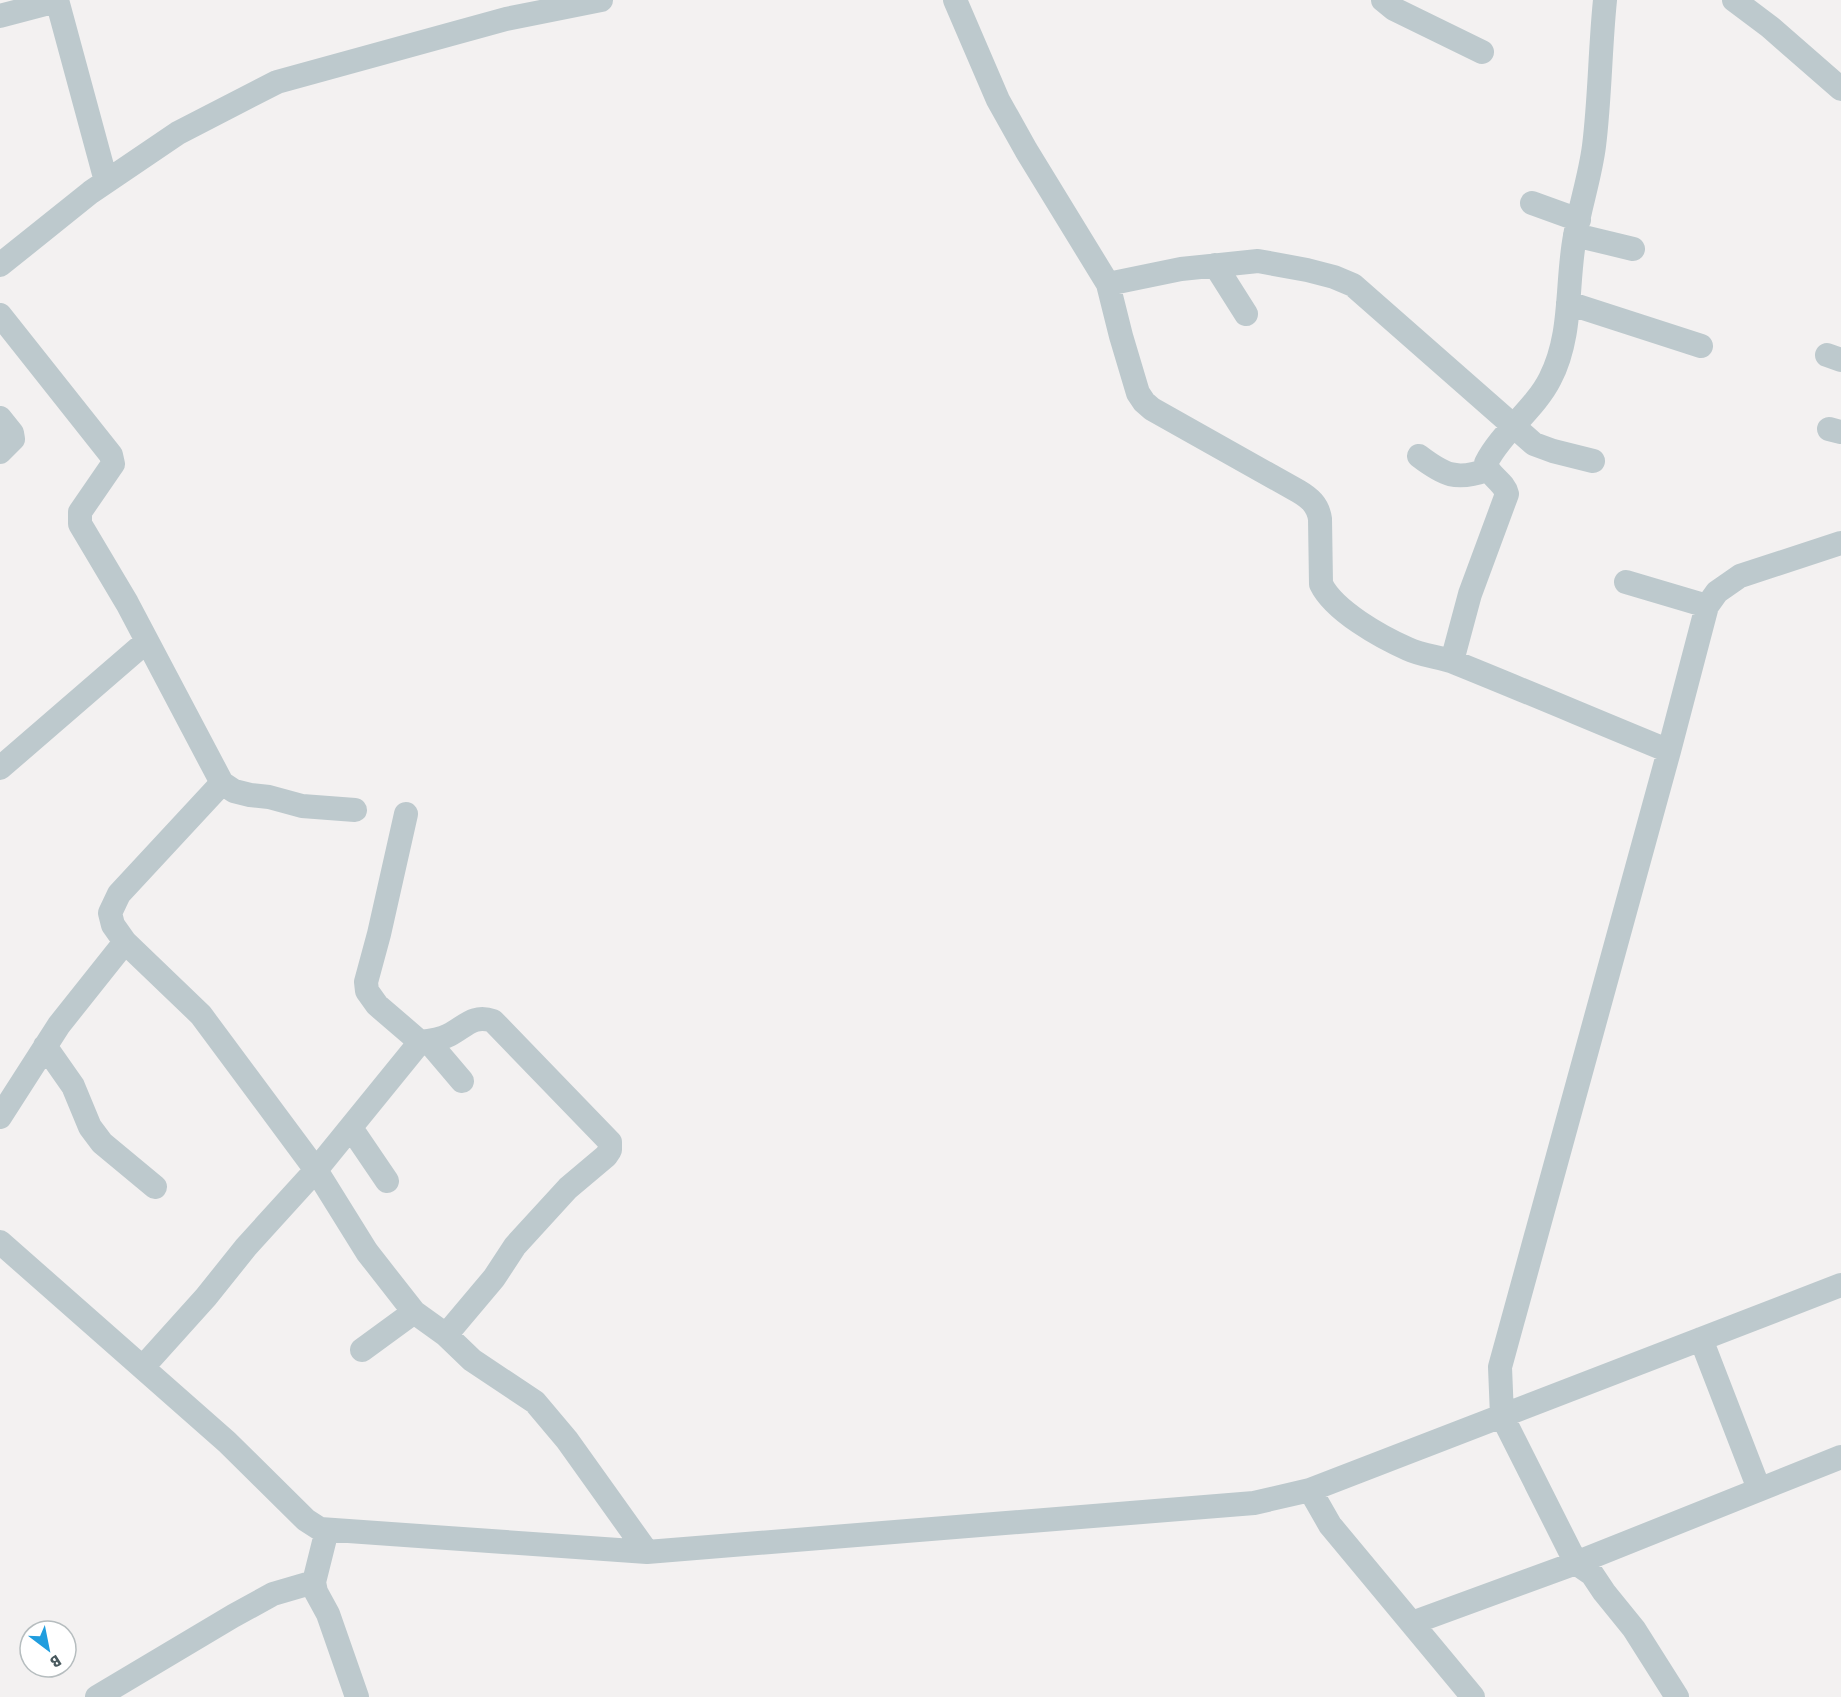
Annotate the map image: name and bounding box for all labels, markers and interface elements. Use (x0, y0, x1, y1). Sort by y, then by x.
north arrow (18, 1619, 78, 1679)
text: B (47, 1651, 65, 1672)

